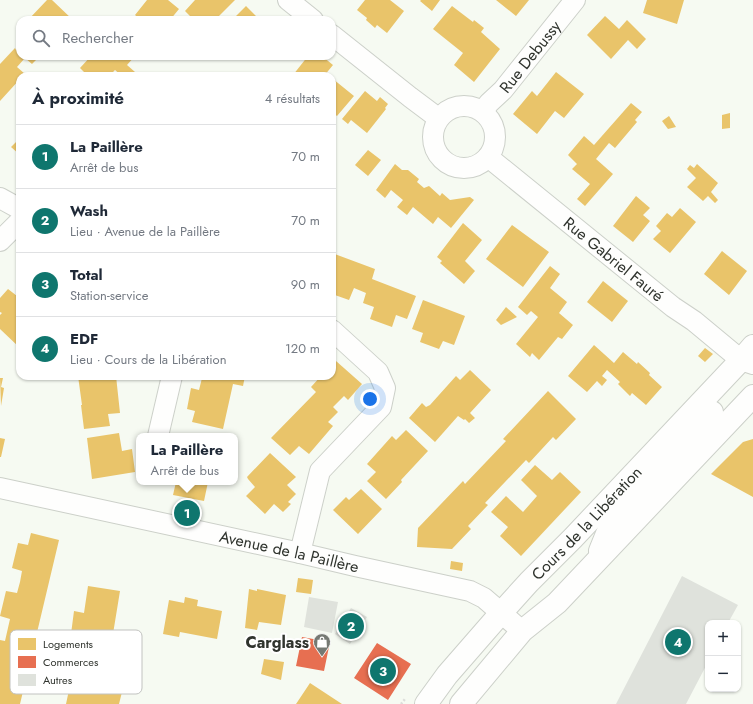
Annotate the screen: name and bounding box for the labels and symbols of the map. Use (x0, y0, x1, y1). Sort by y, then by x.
street label: Rue Debussy (494, 15, 567, 98)
street label: Rue Gabriel Fauré (558, 212, 669, 307)
your location (360, 389, 380, 409)
street label: Cours de la Libération (526, 461, 647, 586)
pin: 1 (174, 498, 200, 528)
street label: Avenue de la Paillère (217, 525, 361, 579)
pin: 2 (338, 611, 364, 641)
pin: 4 (665, 627, 691, 657)
legend (10, 630, 142, 694)
place label: Carglass (246, 631, 309, 654)
shop icon: Carglass (312, 632, 332, 657)
text: Logements (43, 636, 94, 652)
text: Commerces (43, 654, 99, 670)
pin: 3 (370, 656, 396, 686)
text: Autres (43, 672, 73, 688)

